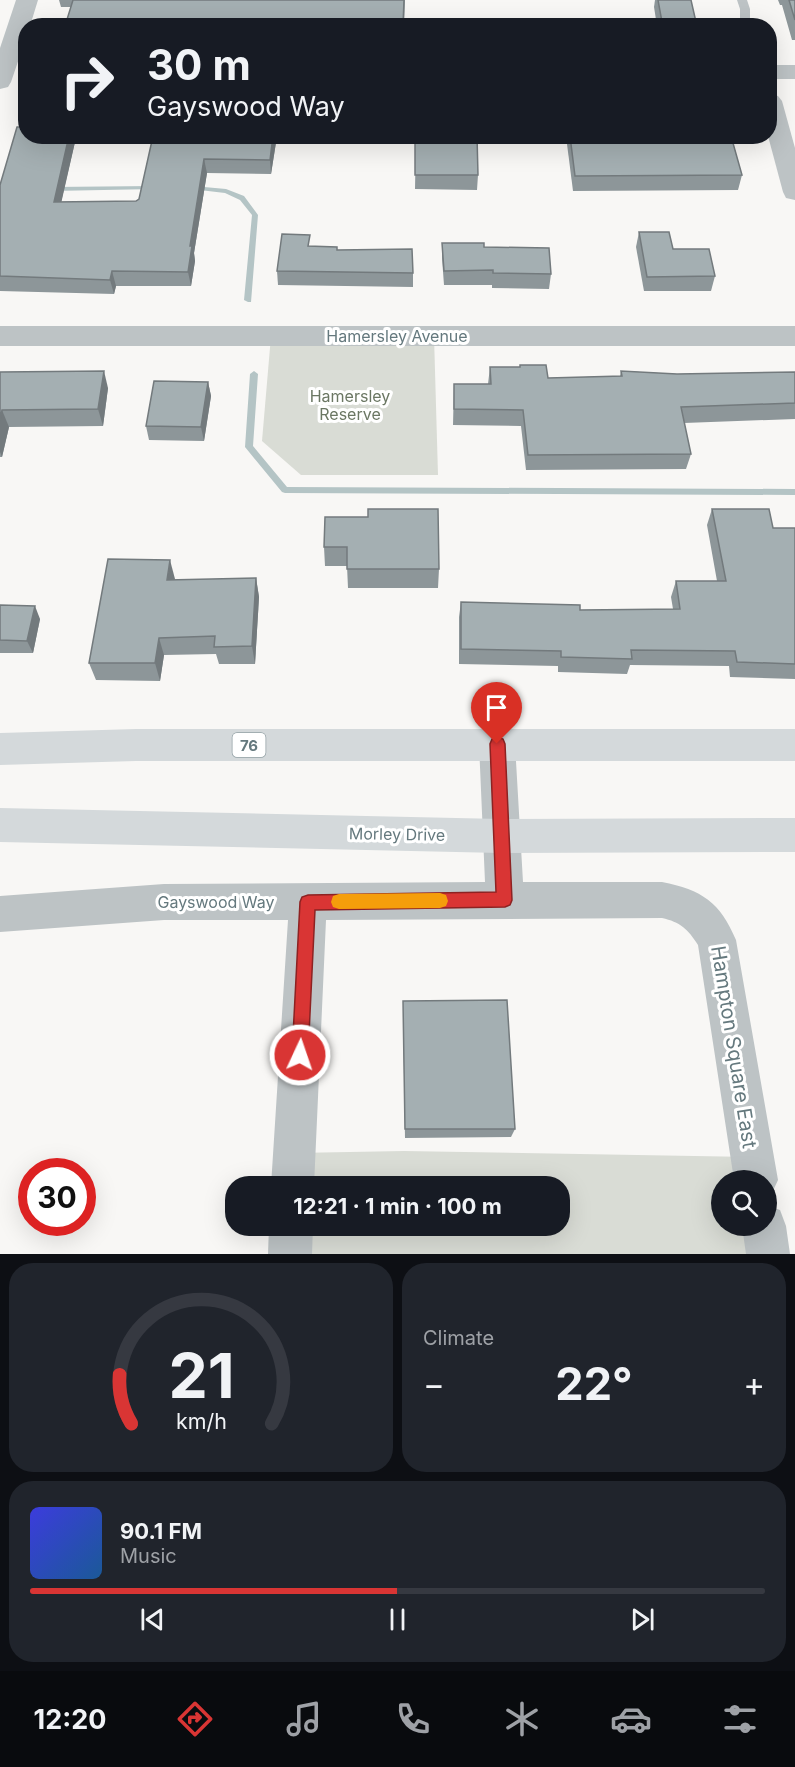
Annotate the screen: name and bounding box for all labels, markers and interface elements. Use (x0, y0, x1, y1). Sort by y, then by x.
text: 30 m (147, 39, 251, 90)
icon: right (48, 42, 126, 120)
text: Gayswood Way (147, 90, 345, 123)
street label: Hamersley Avenue (326, 326, 468, 346)
park label: Hamersley Reserve (310, 386, 390, 424)
pin (471, 682, 522, 744)
icon: arrive (480, 691, 513, 724)
road number: 76 (232, 733, 266, 757)
street label: Morley Drive (349, 823, 445, 845)
street label: Gayswood Way (157, 892, 275, 912)
street label: Hampton Square East (706, 944, 762, 1150)
position arrow (268, 1023, 332, 1087)
speed limit sign: 30 (18, 1158, 96, 1236)
map controls (711, 1170, 777, 1236)
button: search (711, 1170, 777, 1236)
text: 12:21 · 1 min · 100 m (293, 1193, 502, 1219)
text: Climate (423, 1326, 494, 1350)
text: 21 (168, 1338, 234, 1413)
text: 22° (555, 1356, 633, 1411)
text: − (423, 1364, 445, 1404)
text: + (743, 1364, 765, 1404)
text: km/h (176, 1409, 226, 1435)
text: 90.1 FM (120, 1518, 202, 1544)
text: Music (120, 1544, 177, 1568)
icon: previous (136, 1603, 169, 1636)
icon: pause (381, 1603, 414, 1636)
icon: next (626, 1603, 659, 1636)
icon: directions (174, 1698, 216, 1740)
icon: music (283, 1698, 325, 1740)
icon: phone (392, 1698, 434, 1740)
icon: climate (501, 1698, 543, 1740)
icon: car (610, 1698, 652, 1740)
icon: filters (719, 1698, 761, 1740)
text: 12:20 (34, 1703, 106, 1736)

